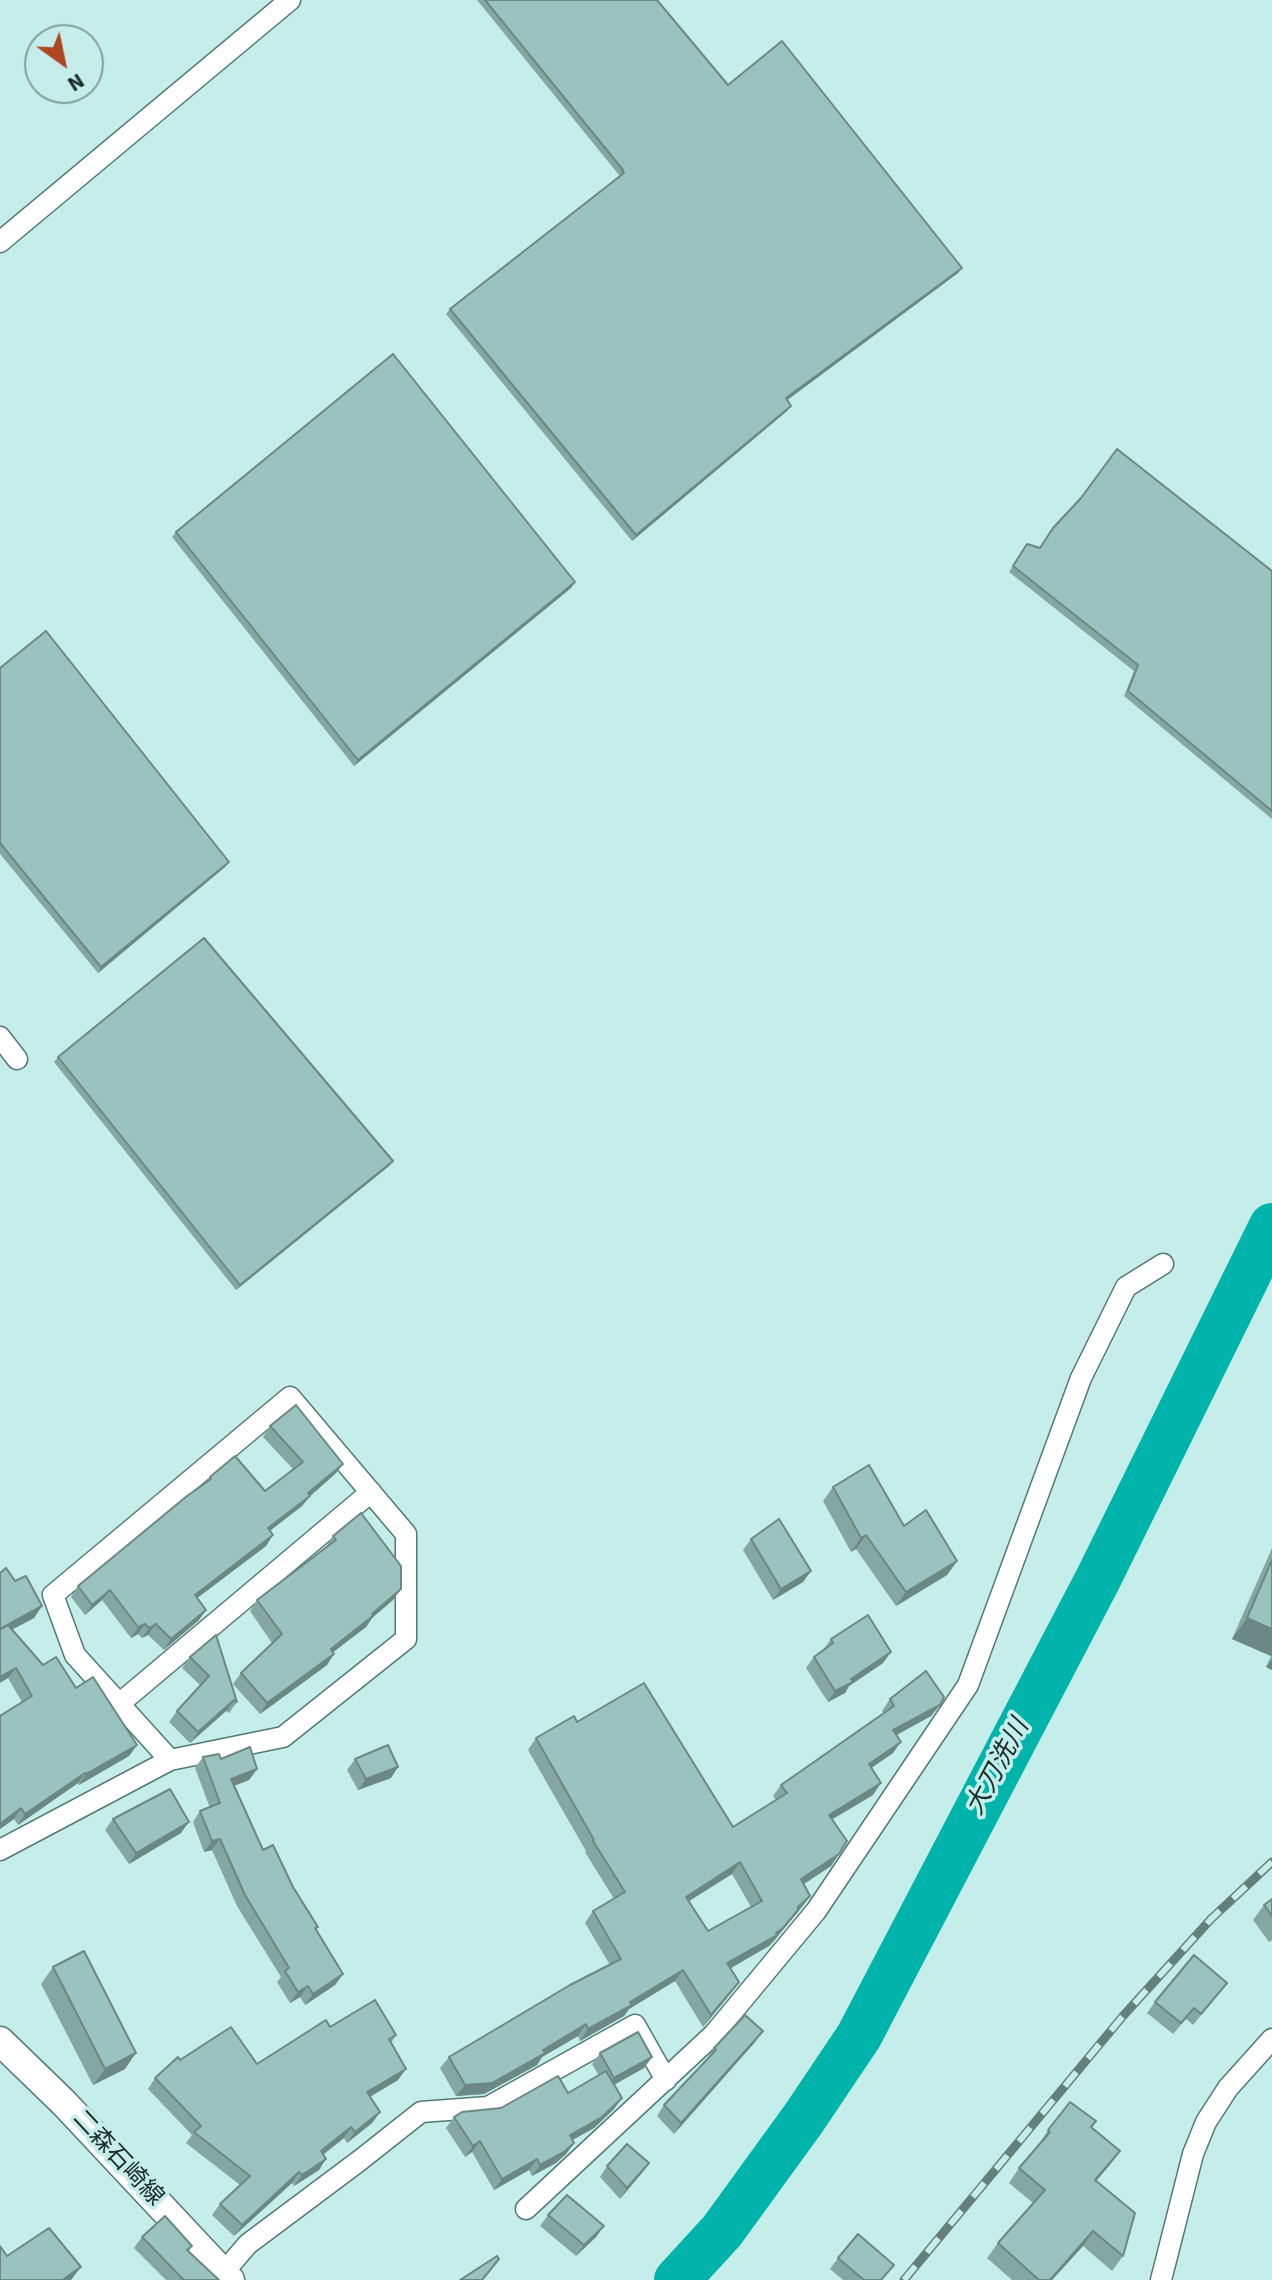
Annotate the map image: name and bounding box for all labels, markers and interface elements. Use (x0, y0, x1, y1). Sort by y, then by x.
north arrow (24, 24, 104, 104)
text: N (61, 65, 91, 100)
water label: 大刀洗川 (961, 1715, 1037, 1821)
street label: 二森石崎線 (66, 2105, 168, 2213)

